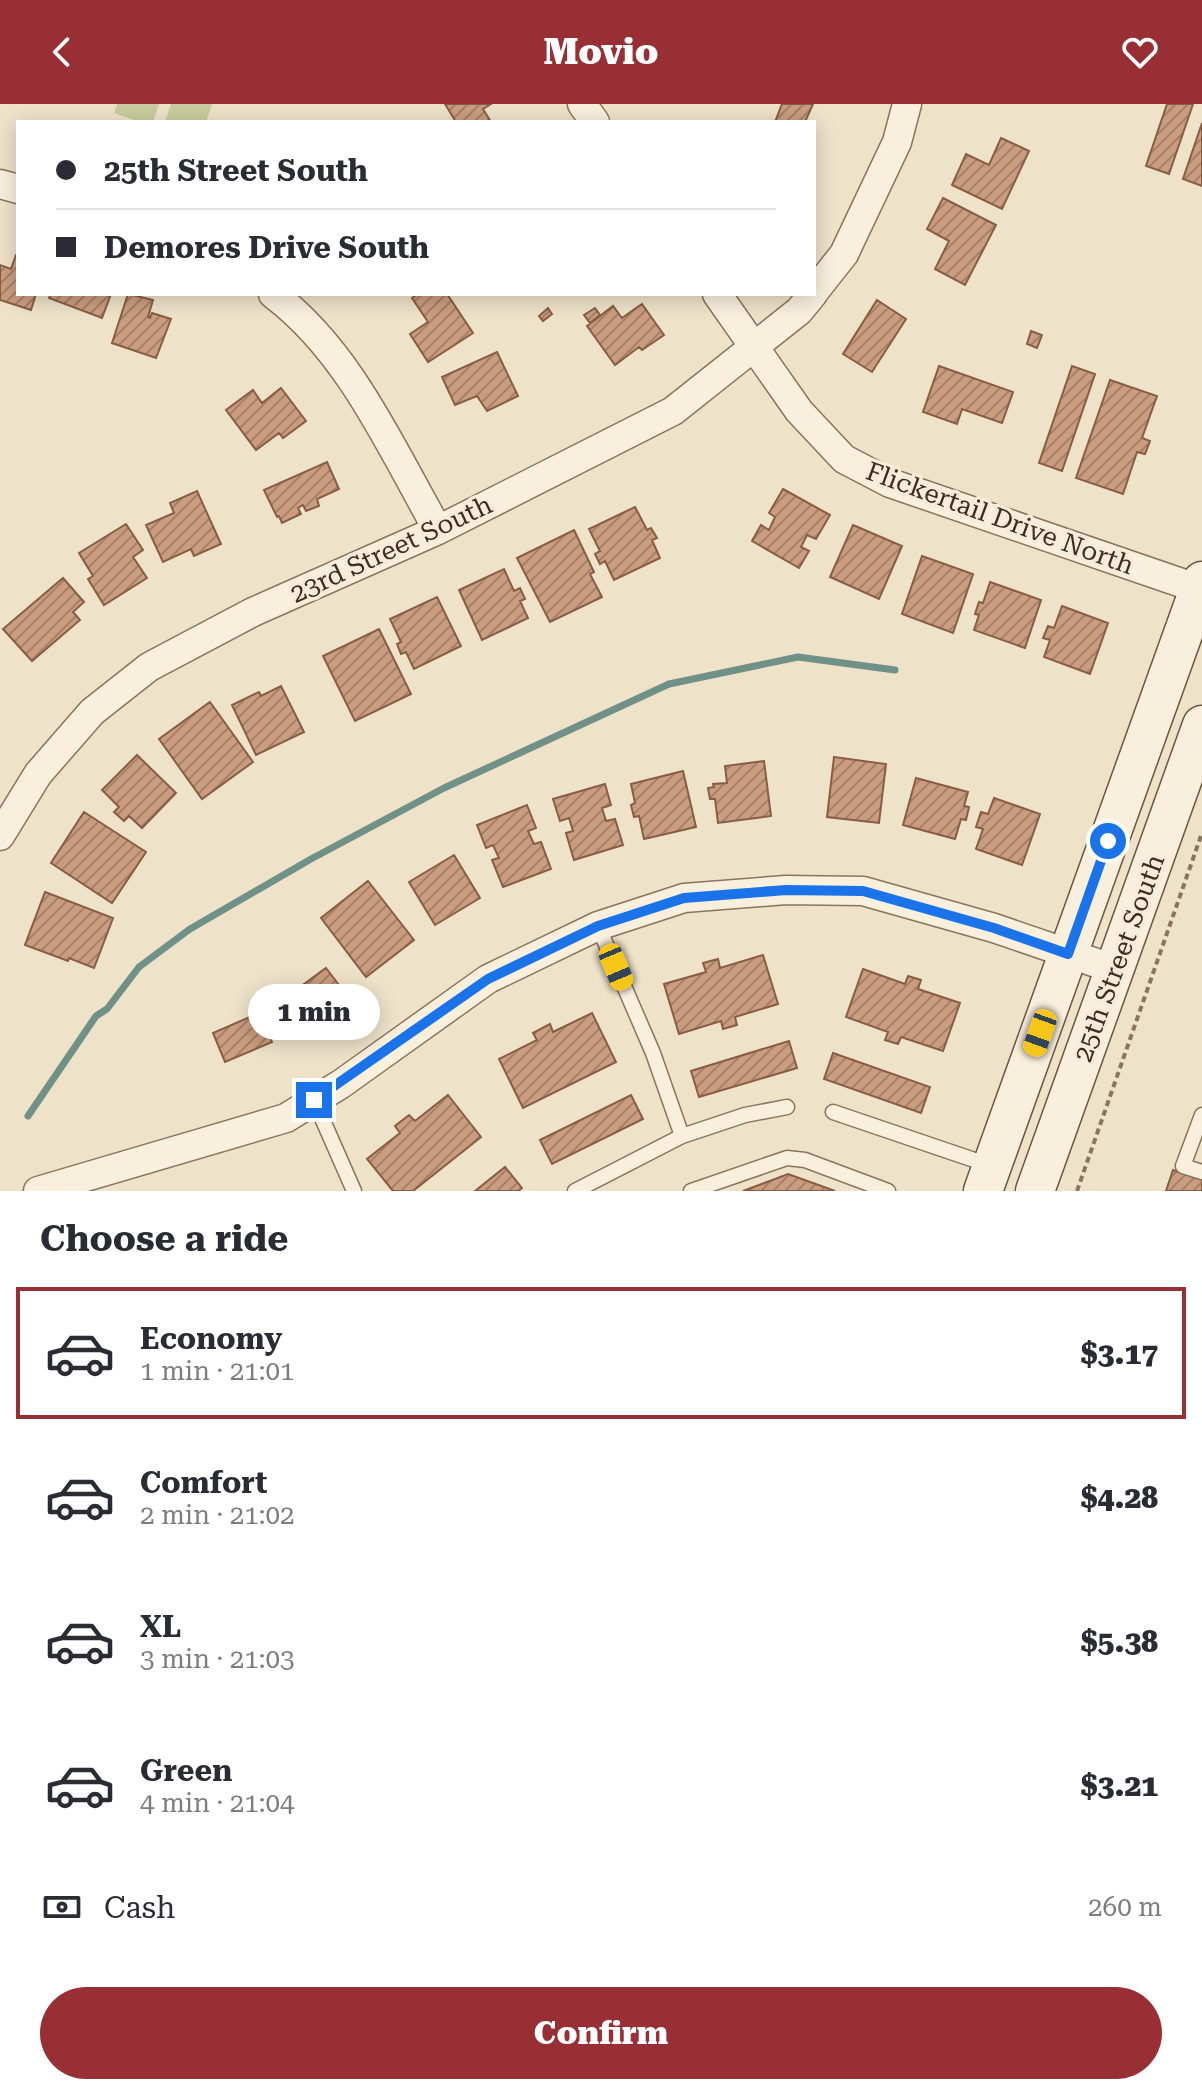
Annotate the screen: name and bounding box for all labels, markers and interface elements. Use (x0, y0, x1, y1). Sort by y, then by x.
icon: back (40, 30, 84, 74)
icon: heart (1118, 30, 1162, 74)
text: Movio (544, 31, 658, 73)
text: 25th Street South (104, 153, 368, 188)
text: Demores Drive South (104, 230, 429, 265)
street label: Flickertail Drive North (862, 456, 1138, 580)
street label: 23rd Street South (285, 489, 497, 609)
route start (1090, 823, 1126, 859)
street label: 25th Street South (1068, 850, 1171, 1066)
car (596, 940, 636, 994)
callout: 1 min (248, 984, 380, 1040)
text: 1 min (277, 997, 351, 1027)
car (1021, 1006, 1059, 1060)
route end (296, 1082, 332, 1118)
text: Choose a ride (40, 1218, 288, 1260)
icon: car (44, 1317, 116, 1389)
text: Economy (140, 1321, 282, 1356)
text: $3.17 (1081, 1336, 1158, 1371)
text: 1 min · 21:01 (140, 1356, 295, 1386)
icon: car (44, 1461, 116, 1533)
text: Comfort (140, 1465, 267, 1500)
text: $4.28 (1081, 1480, 1158, 1515)
text: 2 min · 21:02 (140, 1500, 295, 1530)
icon: car (44, 1605, 116, 1677)
text: XL (140, 1609, 181, 1644)
text: $5.38 (1081, 1624, 1158, 1659)
text: 3 min · 21:03 (140, 1644, 295, 1674)
icon: car (44, 1749, 116, 1821)
text: Green (140, 1753, 232, 1788)
text: $3.21 (1081, 1768, 1158, 1803)
text: 4 min · 21:04 (140, 1788, 295, 1818)
icon: cash (40, 1885, 84, 1929)
text: Cash (104, 1890, 175, 1925)
text: 260 m (1088, 1892, 1162, 1922)
button: Confirm (40, 1987, 1162, 2079)

